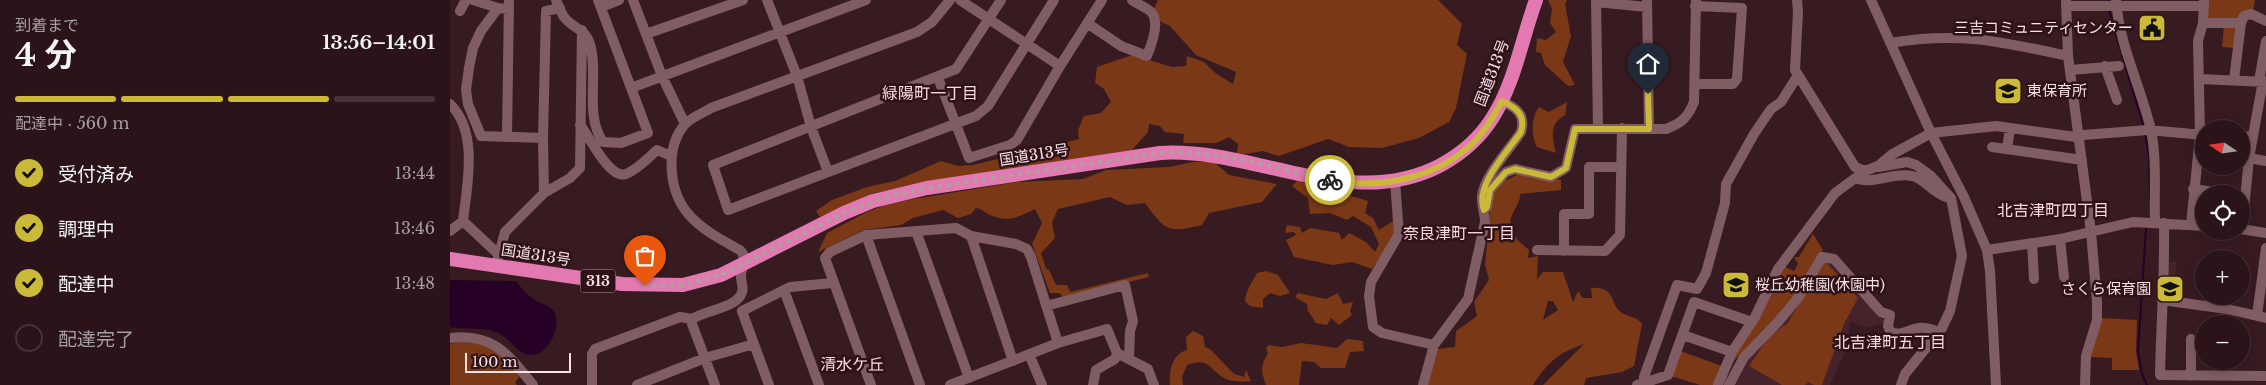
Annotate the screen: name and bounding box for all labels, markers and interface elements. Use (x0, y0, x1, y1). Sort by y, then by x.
public building icon: 三吉コミュニティセンター (2137, 13, 2167, 43)
text: 到着まで (15, 15, 79, 35)
place label: 三吉コミュニティセンター (1954, 18, 2133, 37)
text: 13:56–14:01 (322, 31, 435, 54)
text: 4 分 (15, 35, 77, 75)
street label: 国道313号 (1470, 37, 1513, 109)
pin (1627, 43, 1669, 94)
icon: home (1634, 50, 1662, 78)
school or university icon: 東保育所 (1993, 76, 2023, 106)
place label: 東保育所 (2027, 81, 2087, 100)
district label: 緑陽町一丁目 (882, 83, 978, 103)
text: 配達中 · 560 m (15, 113, 129, 133)
north arrow (2195, 120, 2250, 175)
map controls (2195, 120, 2250, 370)
street label: 国道313号 (998, 140, 1070, 169)
courier (1305, 155, 1355, 205)
icon: check (15, 159, 43, 187)
text: 受付済み (58, 163, 134, 186)
text: 13:44 (395, 163, 435, 183)
icon: bike (1316, 166, 1344, 194)
button: locate (2195, 185, 2250, 240)
district label: 北吉津町四丁目 (1997, 200, 2109, 220)
icon: check (15, 214, 43, 242)
text: 調理中 (58, 218, 115, 241)
text: 13:46 (394, 218, 435, 238)
district label: 奈良津町一丁目 (1403, 223, 1515, 243)
pin (624, 235, 666, 286)
street label: 国道313号 (500, 240, 572, 269)
icon: bag (631, 242, 659, 270)
button: + (2195, 250, 2250, 305)
icon: check (15, 269, 43, 297)
road number: 313 (580, 270, 616, 292)
school or university icon: 桜丘幼稚園(休園中) (1721, 270, 1751, 300)
text: 配達中 (58, 273, 115, 296)
text: 13:48 (394, 273, 435, 293)
school or university icon: さくら保育園 (2155, 274, 2185, 304)
place label: 桜丘幼稚園(休園中) (1755, 275, 1885, 294)
place label: さくら保育園 (2061, 279, 2151, 298)
button: − (2195, 315, 2250, 370)
text: 配達完了 (58, 328, 134, 351)
district label: 北吉津町五丁目 (1834, 332, 1946, 352)
scale bar (465, 350, 571, 373)
text: 100 m (472, 353, 517, 371)
district label: 清水ケ丘 (820, 354, 884, 374)

